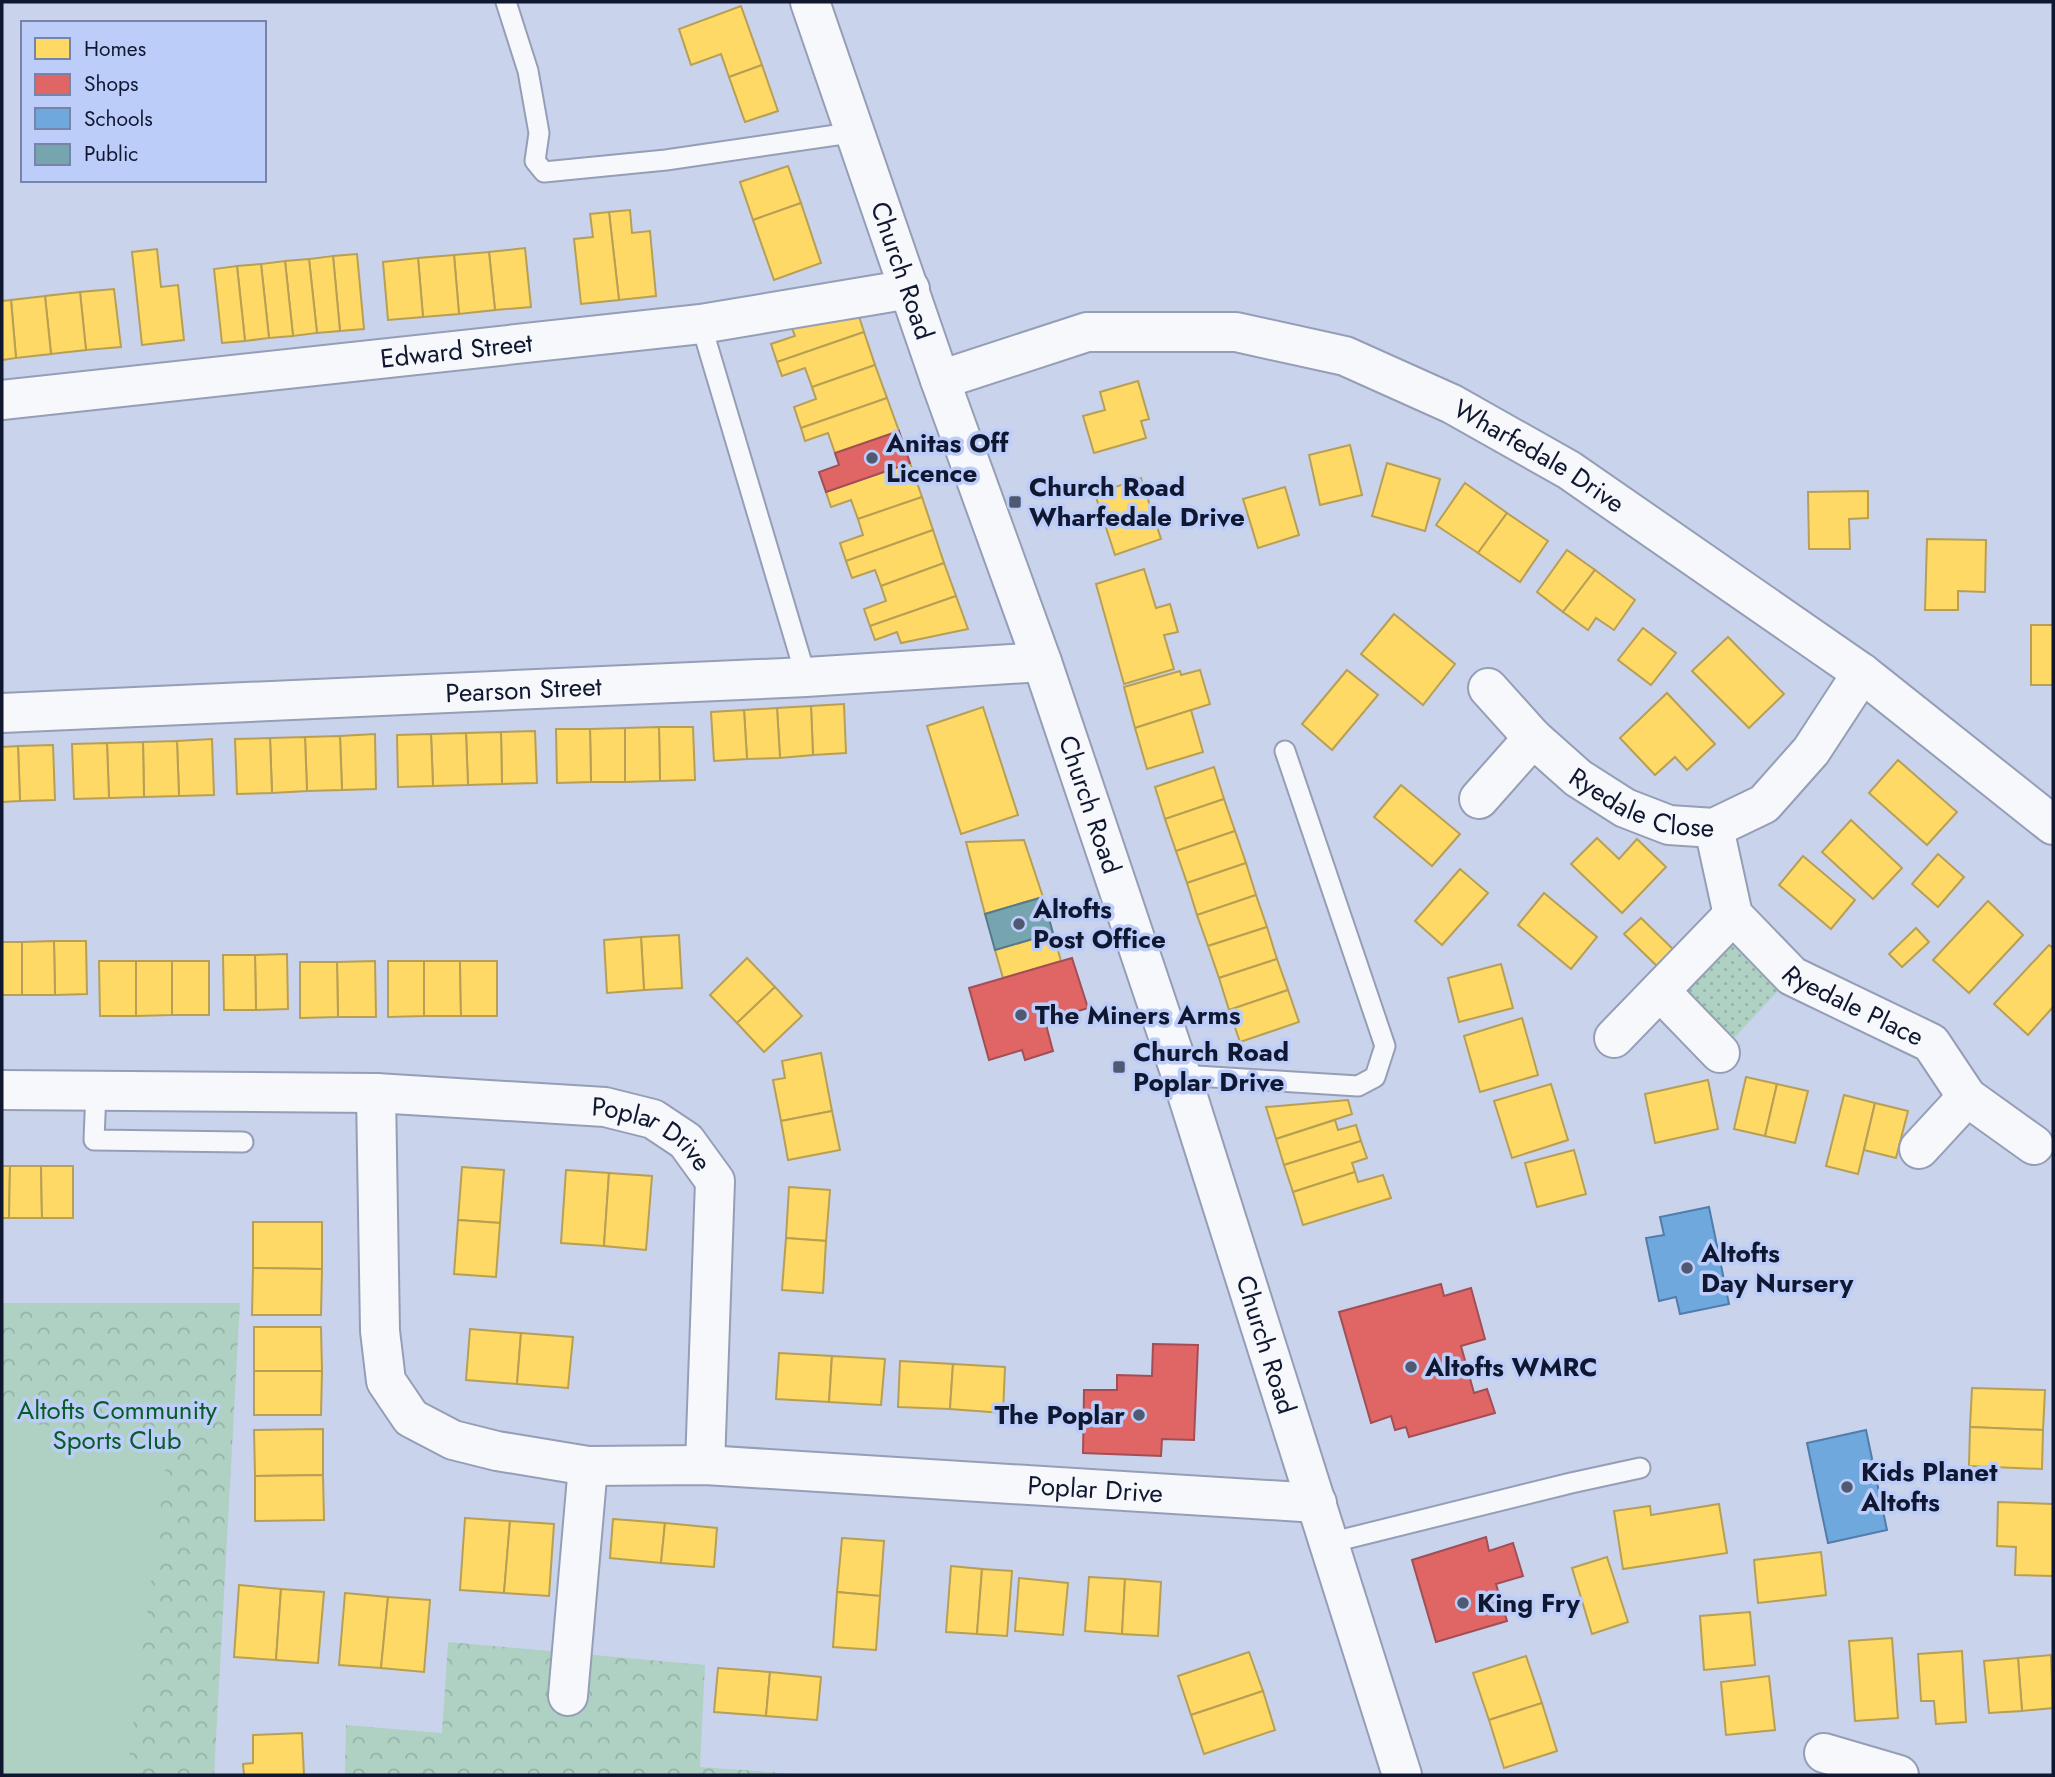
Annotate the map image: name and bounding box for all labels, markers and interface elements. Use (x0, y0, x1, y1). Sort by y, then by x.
legend (21, 21, 266, 182)
text: Homes (84, 34, 146, 64)
text: Shops (84, 69, 138, 99)
text: Schools (84, 104, 153, 134)
text: Public (84, 139, 138, 169)
street label: Church Road (861, 196, 944, 345)
street label: Edward Street (378, 323, 535, 378)
street label: Wharfedale Drive (1447, 390, 1633, 522)
place label: Anitas Off Licence (885, 424, 1009, 492)
marker: Anitas Off Licence (864, 450, 880, 466)
place label: Church Road Wharfedale Drive (1029, 468, 1245, 536)
marker: Church Road Wharfedale Drive (1007, 494, 1023, 510)
street label: Pearson Street (444, 667, 603, 712)
street label: Church Road (1049, 730, 1131, 879)
street label: Ryedale Close (1562, 758, 1715, 847)
place label: Altofts Post Office (1032, 890, 1166, 958)
marker: Altofts Post Office (1011, 916, 1027, 932)
street label: Ryedale Place (1773, 957, 1930, 1056)
place label: The Miners Arms (1035, 996, 1241, 1034)
marker: The Miners Arms (1013, 1007, 1029, 1023)
place label: Church Road Poplar Drive (1133, 1033, 1289, 1101)
marker: Church Road Poplar Drive (1111, 1059, 1127, 1075)
street label: Poplar Drive (591, 1087, 721, 1179)
place label: Altofts Day Nursery (1700, 1234, 1854, 1302)
marker: Altofts Day Nursery (1679, 1260, 1695, 1276)
street label: Church Road (1226, 1270, 1306, 1419)
place label: Altofts WMRC (1424, 1348, 1598, 1386)
marker: Altofts WMRC (1403, 1359, 1419, 1375)
park label: Altofts Community Sports Club (17, 1391, 217, 1459)
place label: The Poplar (994, 1396, 1125, 1434)
marker: The Poplar (1131, 1407, 1147, 1423)
place label: Kids Planet Altofts (1860, 1453, 1998, 1521)
street label: Poplar Drive (1026, 1466, 1164, 1512)
marker: Kids Planet Altofts (1839, 1479, 1855, 1495)
place label: King Fry (1477, 1584, 1580, 1622)
marker: King Fry (1455, 1595, 1471, 1611)

